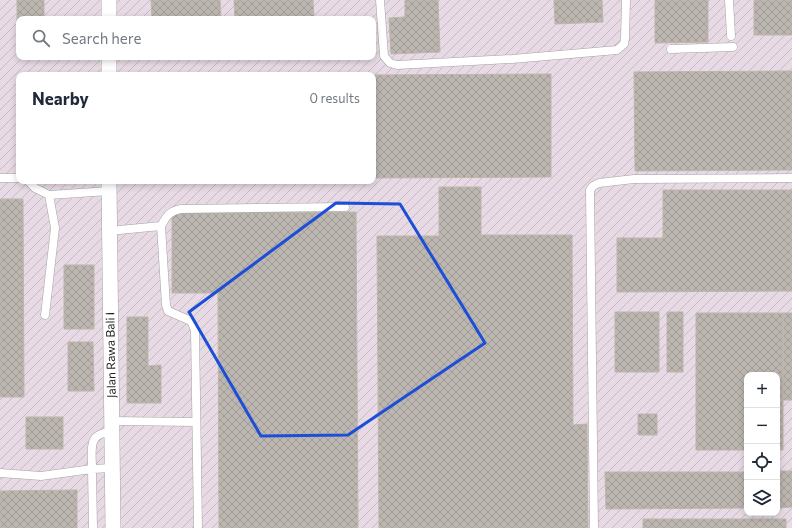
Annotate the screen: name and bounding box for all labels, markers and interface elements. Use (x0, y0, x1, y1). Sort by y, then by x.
search box (16, 16, 376, 60)
icon: search (30, 27, 52, 49)
text: Search here (62, 29, 141, 47)
text: Nearby (32, 88, 89, 109)
text: 0 results (309, 90, 360, 106)
street label: Jalan Rawa Bali I (102, 312, 119, 398)
map controls (744, 372, 780, 516)
button: + (744, 372, 780, 408)
button: − (744, 408, 780, 444)
button: locate (744, 444, 780, 480)
button: layers (744, 480, 780, 516)

